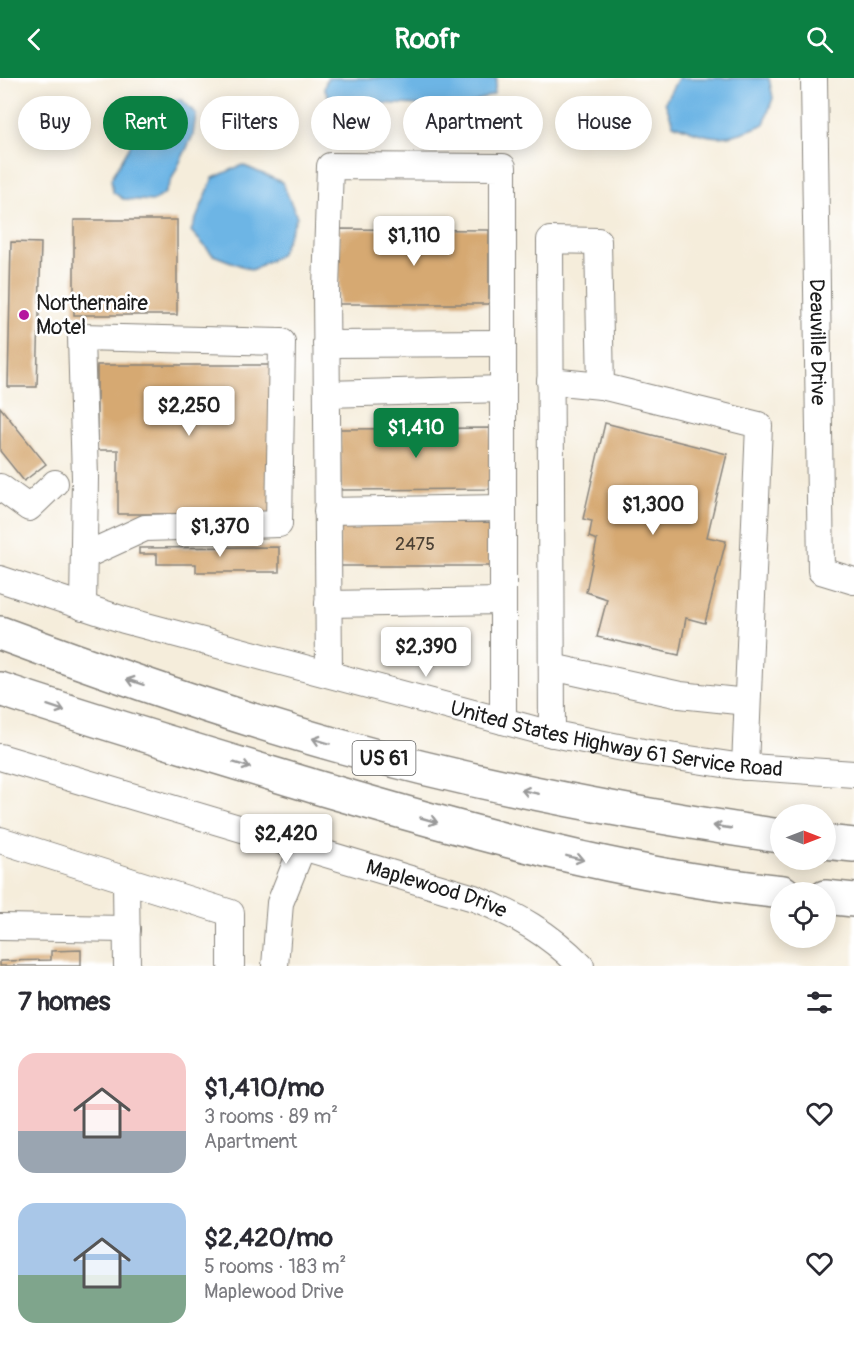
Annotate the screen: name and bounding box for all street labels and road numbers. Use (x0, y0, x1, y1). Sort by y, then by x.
street label: Deauville Drive (803, 279, 832, 406)
street label: United States Highway 61 Service Road (447, 694, 784, 783)
road number: US 61 (352, 741, 416, 775)
street label: Maplewood Drive (363, 853, 512, 924)

